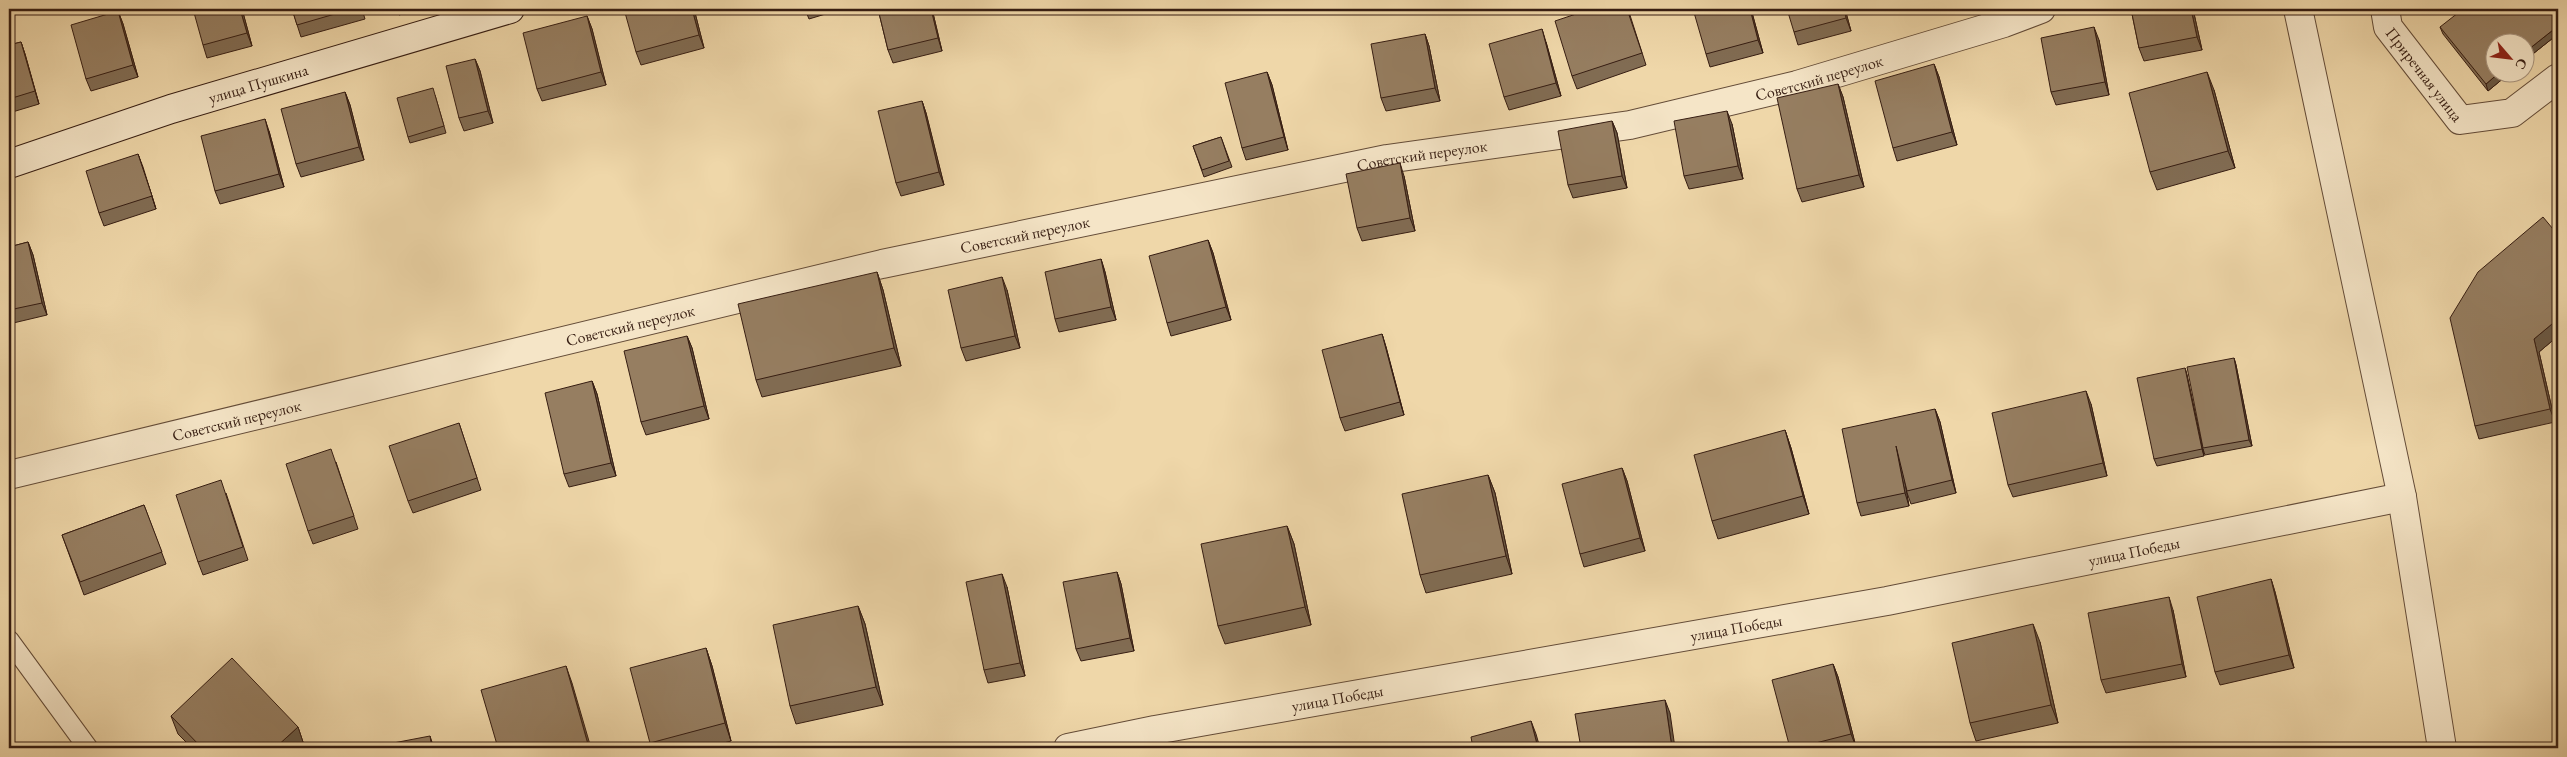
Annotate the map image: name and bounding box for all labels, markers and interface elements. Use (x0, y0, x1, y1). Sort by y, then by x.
street label: Приречная улица (2381, 23, 2468, 127)
north arrow (2484, 32, 2534, 82)
street label: Советский переулок (1753, 50, 1886, 106)
text: С (2511, 55, 2532, 73)
street label: улица Пушкина (206, 59, 311, 108)
street label: Советский переулок (1355, 135, 1489, 176)
street label: Советский переулок (958, 211, 1092, 258)
street label: Советский переулок (564, 300, 697, 351)
street label: Советский переулок (170, 395, 303, 446)
street label: улица Победы (2087, 532, 2182, 571)
street label: улица Победы (1689, 610, 1784, 646)
street label: улица Победы (1290, 680, 1385, 717)

